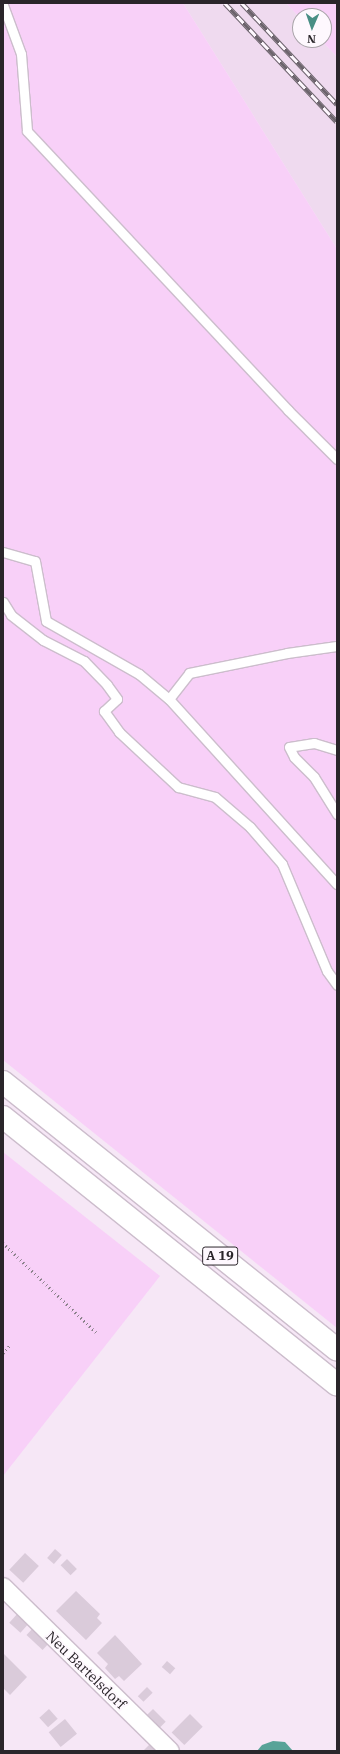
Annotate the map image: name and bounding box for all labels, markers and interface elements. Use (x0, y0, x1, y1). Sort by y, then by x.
north arrow (292, 8, 332, 48)
text: N (307, 32, 316, 46)
road number: A 19 (202, 1245, 238, 1267)
street label: Neu Bartelsdorf (43, 1628, 129, 1712)

